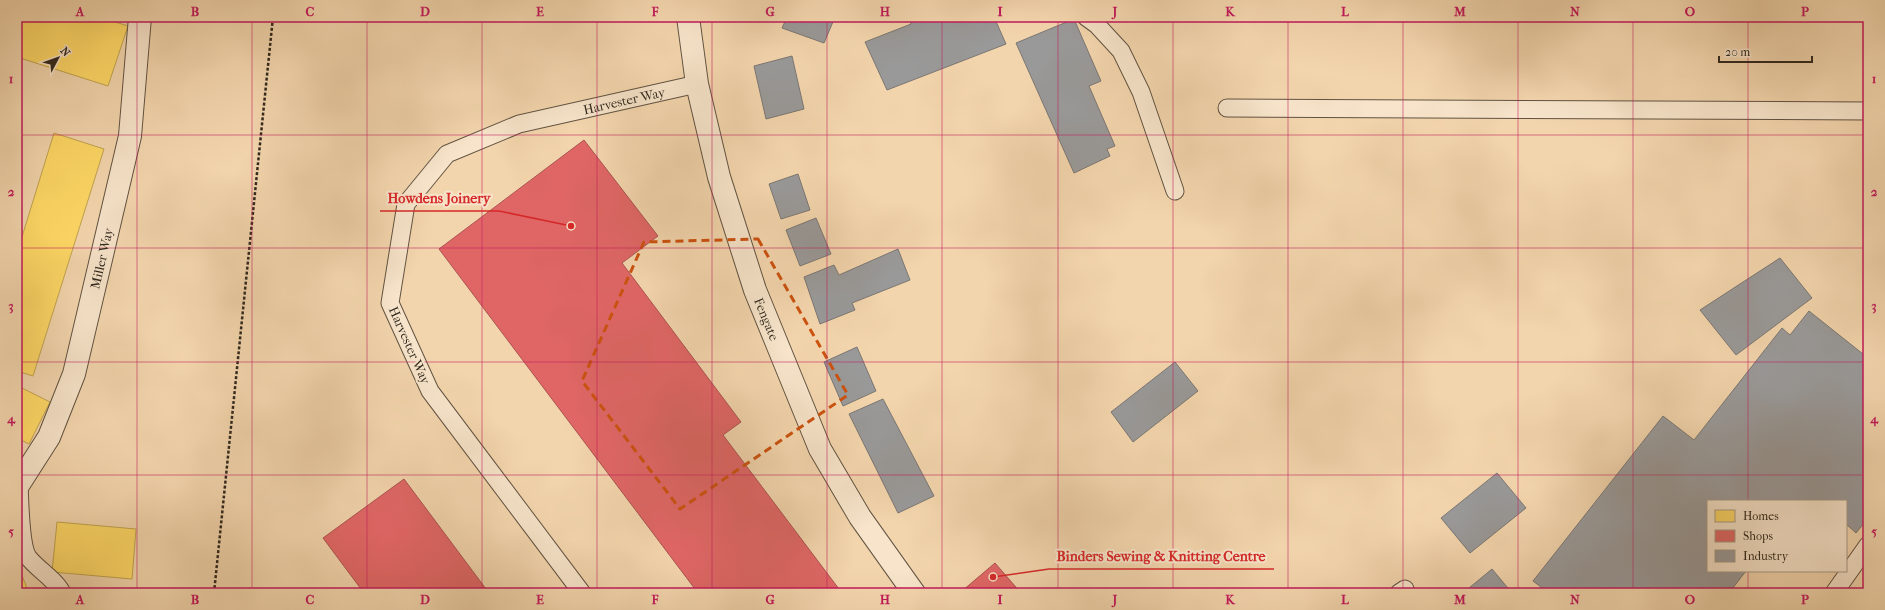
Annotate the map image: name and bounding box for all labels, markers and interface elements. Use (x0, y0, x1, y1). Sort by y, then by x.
text: A (75, 4, 85, 19)
text: B (191, 4, 200, 19)
text: C (306, 4, 315, 19)
text: D (420, 4, 430, 19)
text: E (536, 4, 544, 19)
text: F (651, 4, 659, 19)
text: G (765, 4, 775, 19)
text: H (880, 4, 891, 19)
text: I (997, 4, 1003, 19)
text: J (1111, 4, 1118, 20)
text: K (1225, 4, 1236, 19)
text: L (1341, 4, 1350, 19)
text: M (1453, 4, 1466, 19)
text: N (1570, 4, 1580, 19)
text: O (1685, 4, 1695, 19)
text: P (1801, 4, 1809, 19)
north arrow (38, 38, 78, 78)
scale bar (1719, 38, 1812, 64)
text: N (58, 44, 73, 60)
text: 20 m (1725, 45, 1750, 59)
text: 1 (9, 71, 14, 86)
text: 1 (1872, 71, 1877, 86)
street label: Harvester Way (582, 84, 667, 117)
text: 2 (8, 184, 15, 199)
text: 2 (1871, 184, 1878, 199)
callout: Howdens Joinery (380, 185, 499, 211)
text: Howdens Joinery (387, 190, 492, 207)
street label: Miller Way (87, 225, 116, 290)
street label: Fengate (751, 295, 782, 343)
text: 3 (8, 298, 14, 314)
text: 3 (1871, 298, 1877, 314)
street label: Harvester Way (386, 304, 434, 387)
text: 4 (6, 411, 16, 427)
text: 4 (1869, 411, 1879, 427)
legend (1707, 500, 1847, 572)
text: Homes (1743, 509, 1779, 523)
text: 5 (8, 524, 14, 539)
text: 5 (1871, 524, 1877, 539)
text: Shops (1743, 529, 1773, 543)
callout: Binders Sewing & Knitting Centre (1049, 543, 1274, 569)
text: Binders Sewing & Knitting Centre (1057, 548, 1266, 565)
text: Industry (1743, 549, 1789, 563)
text: A (75, 592, 85, 607)
text: B (191, 592, 200, 607)
text: C (306, 592, 315, 607)
text: D (420, 592, 430, 607)
text: E (536, 592, 544, 607)
text: F (651, 592, 659, 607)
text: G (765, 592, 775, 607)
text: H (880, 592, 891, 607)
text: I (997, 592, 1003, 607)
text: J (1111, 592, 1118, 608)
text: K (1225, 592, 1236, 607)
text: L (1341, 592, 1350, 607)
text: M (1453, 592, 1466, 607)
text: N (1570, 592, 1580, 607)
text: O (1685, 592, 1695, 607)
text: P (1801, 592, 1809, 607)

